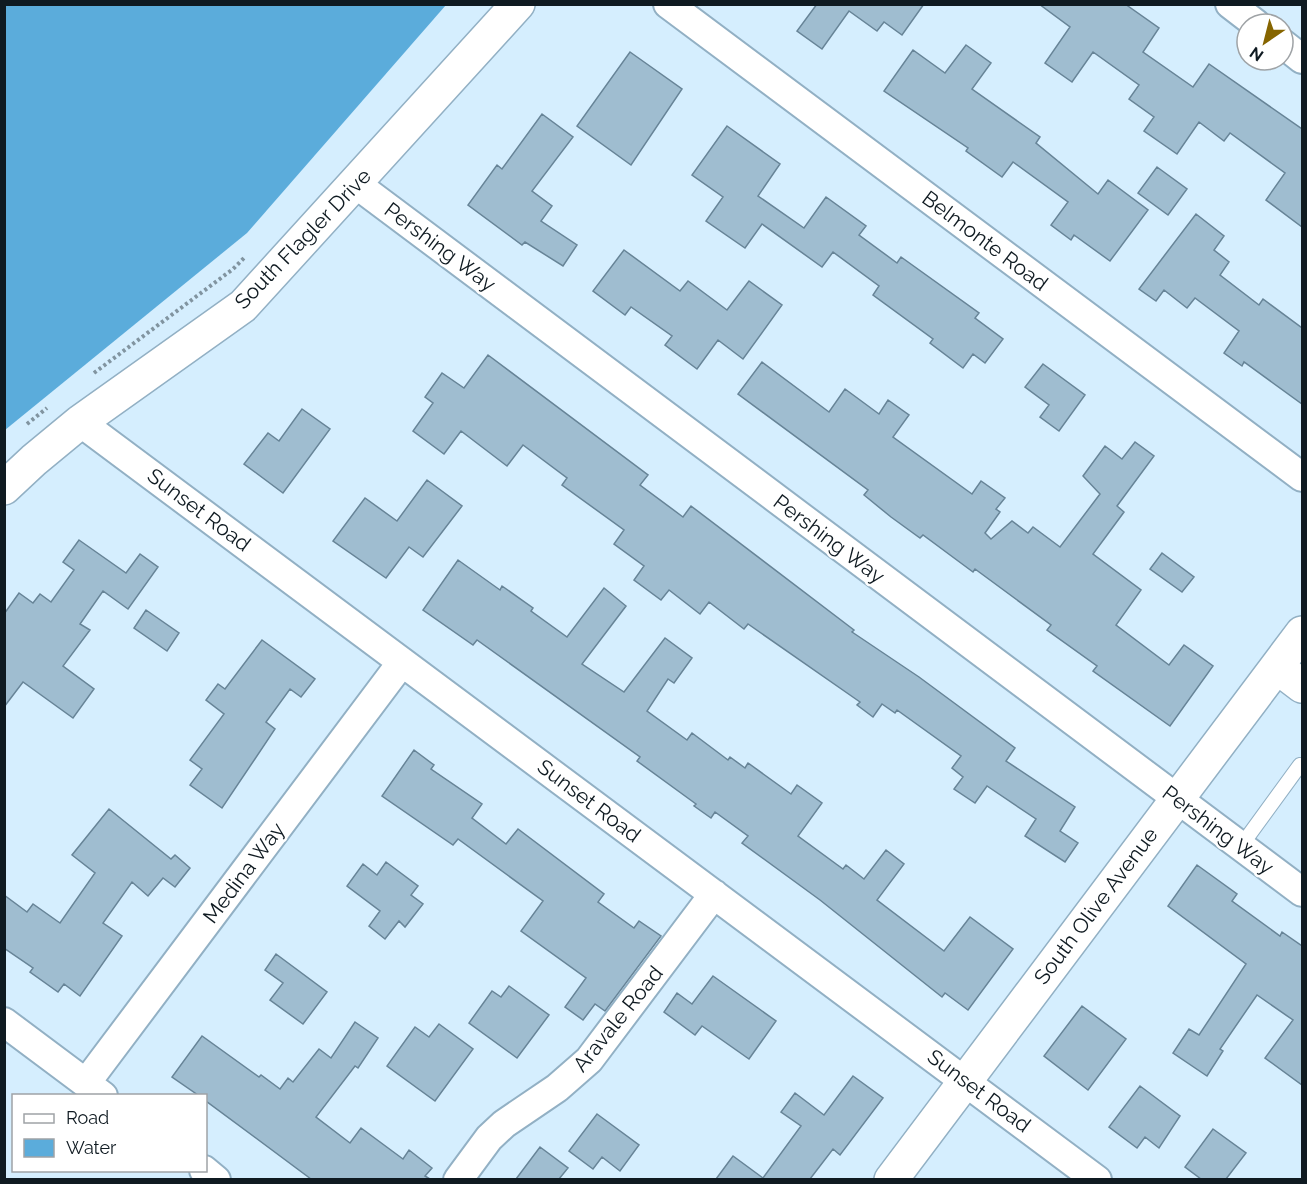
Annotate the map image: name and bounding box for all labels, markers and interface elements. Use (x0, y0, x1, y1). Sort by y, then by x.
north arrow (1235, 12, 1295, 72)
text: N (1246, 43, 1267, 65)
street label: South Flagler Drive (229, 163, 376, 314)
street label: Belmonte Road (918, 185, 1053, 296)
street label: Pershing Way (380, 197, 501, 297)
street label: Sunset Road (143, 463, 256, 556)
street label: Pershing Way (769, 489, 890, 589)
street label: Sunset Road (533, 754, 646, 847)
street label: Pershing Way (1158, 780, 1279, 880)
street label: Medina Way (198, 817, 290, 928)
street label: South Olive Avenue (1028, 822, 1163, 989)
street label: Aravale Road (567, 961, 668, 1077)
street label: Sunset Road (923, 1044, 1036, 1137)
legend (12, 1094, 207, 1172)
text: Road (66, 1107, 109, 1128)
text: Water (66, 1137, 117, 1158)

